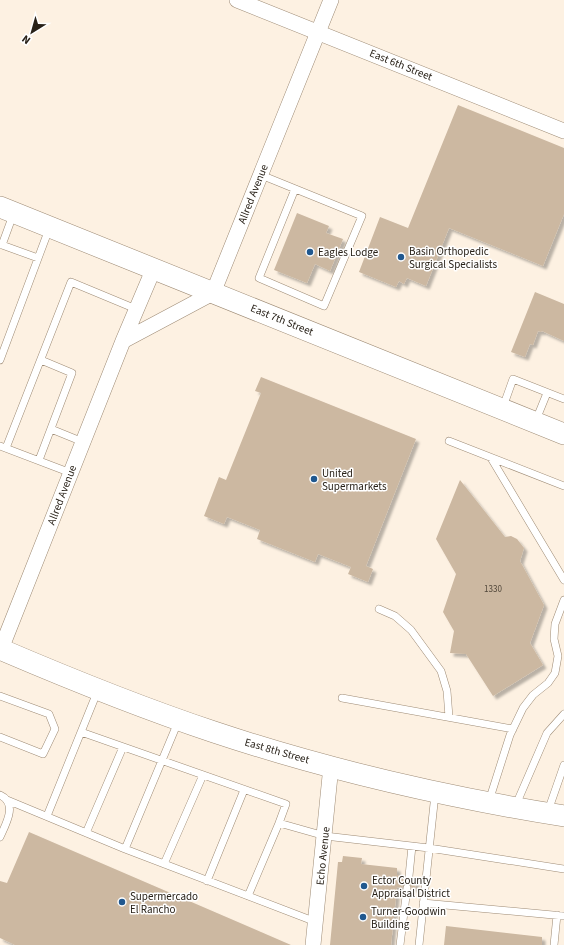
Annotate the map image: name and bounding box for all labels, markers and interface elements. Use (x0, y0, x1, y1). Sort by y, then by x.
north arrow (12, 12, 52, 52)
text: N (19, 31, 34, 48)
street label: East 6th Street (367, 46, 435, 85)
street label: Allred Avenue (234, 162, 272, 226)
place label: Basin Orthopedic Surgical Specialists (409, 244, 497, 272)
place label: Eagles Lodge (318, 245, 379, 260)
marker: Eagles Lodge (305, 247, 315, 257)
marker: Basin Orthopedic Surgical Specialists (396, 252, 406, 262)
street label: East 7th Street (248, 301, 316, 340)
street label: Allred Avenue (44, 462, 80, 527)
place label: United Supermarkets (322, 466, 387, 494)
marker: United Supermarkets (309, 474, 319, 484)
house number: 1330 (484, 583, 502, 596)
street label: East 8th Street (243, 735, 311, 767)
street label: Echo Avenue (312, 825, 334, 886)
place label: Ector County Appraisal District (372, 873, 450, 901)
marker: Ector County Appraisal District (359, 881, 369, 891)
place label: Supermercado El Rancho (130, 889, 198, 917)
marker: Supermercado El Rancho (117, 897, 127, 907)
place label: Turner-Goodwin Building (371, 904, 446, 932)
marker: Turner-Goodwin Building (358, 912, 368, 922)

